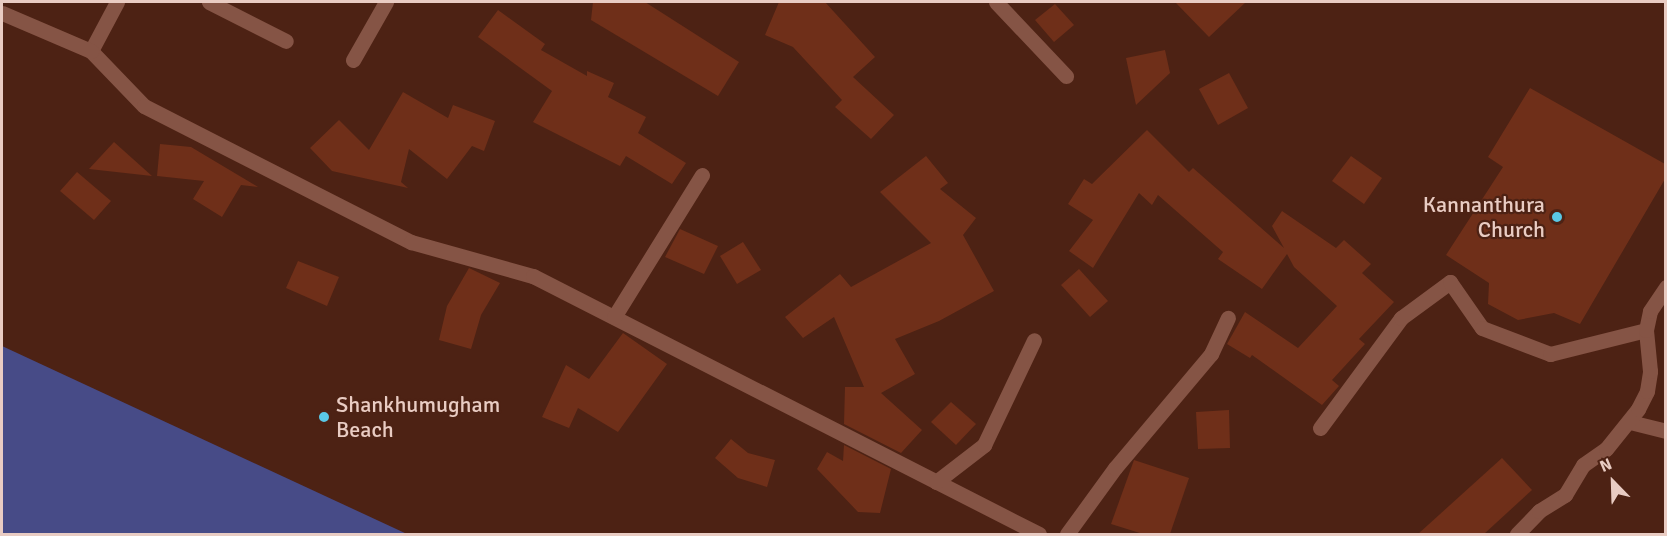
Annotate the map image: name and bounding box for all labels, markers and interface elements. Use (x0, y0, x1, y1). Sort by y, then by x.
place label: Kannanthura Church (1423, 191, 1545, 242)
marker: Kannanthura Church (1550, 210, 1564, 224)
place label: Shankhumugham Beach (336, 391, 500, 442)
marker: Shankhumugham Beach (317, 410, 331, 424)
north arrow (1583, 452, 1643, 512)
text: N (1597, 454, 1615, 477)

